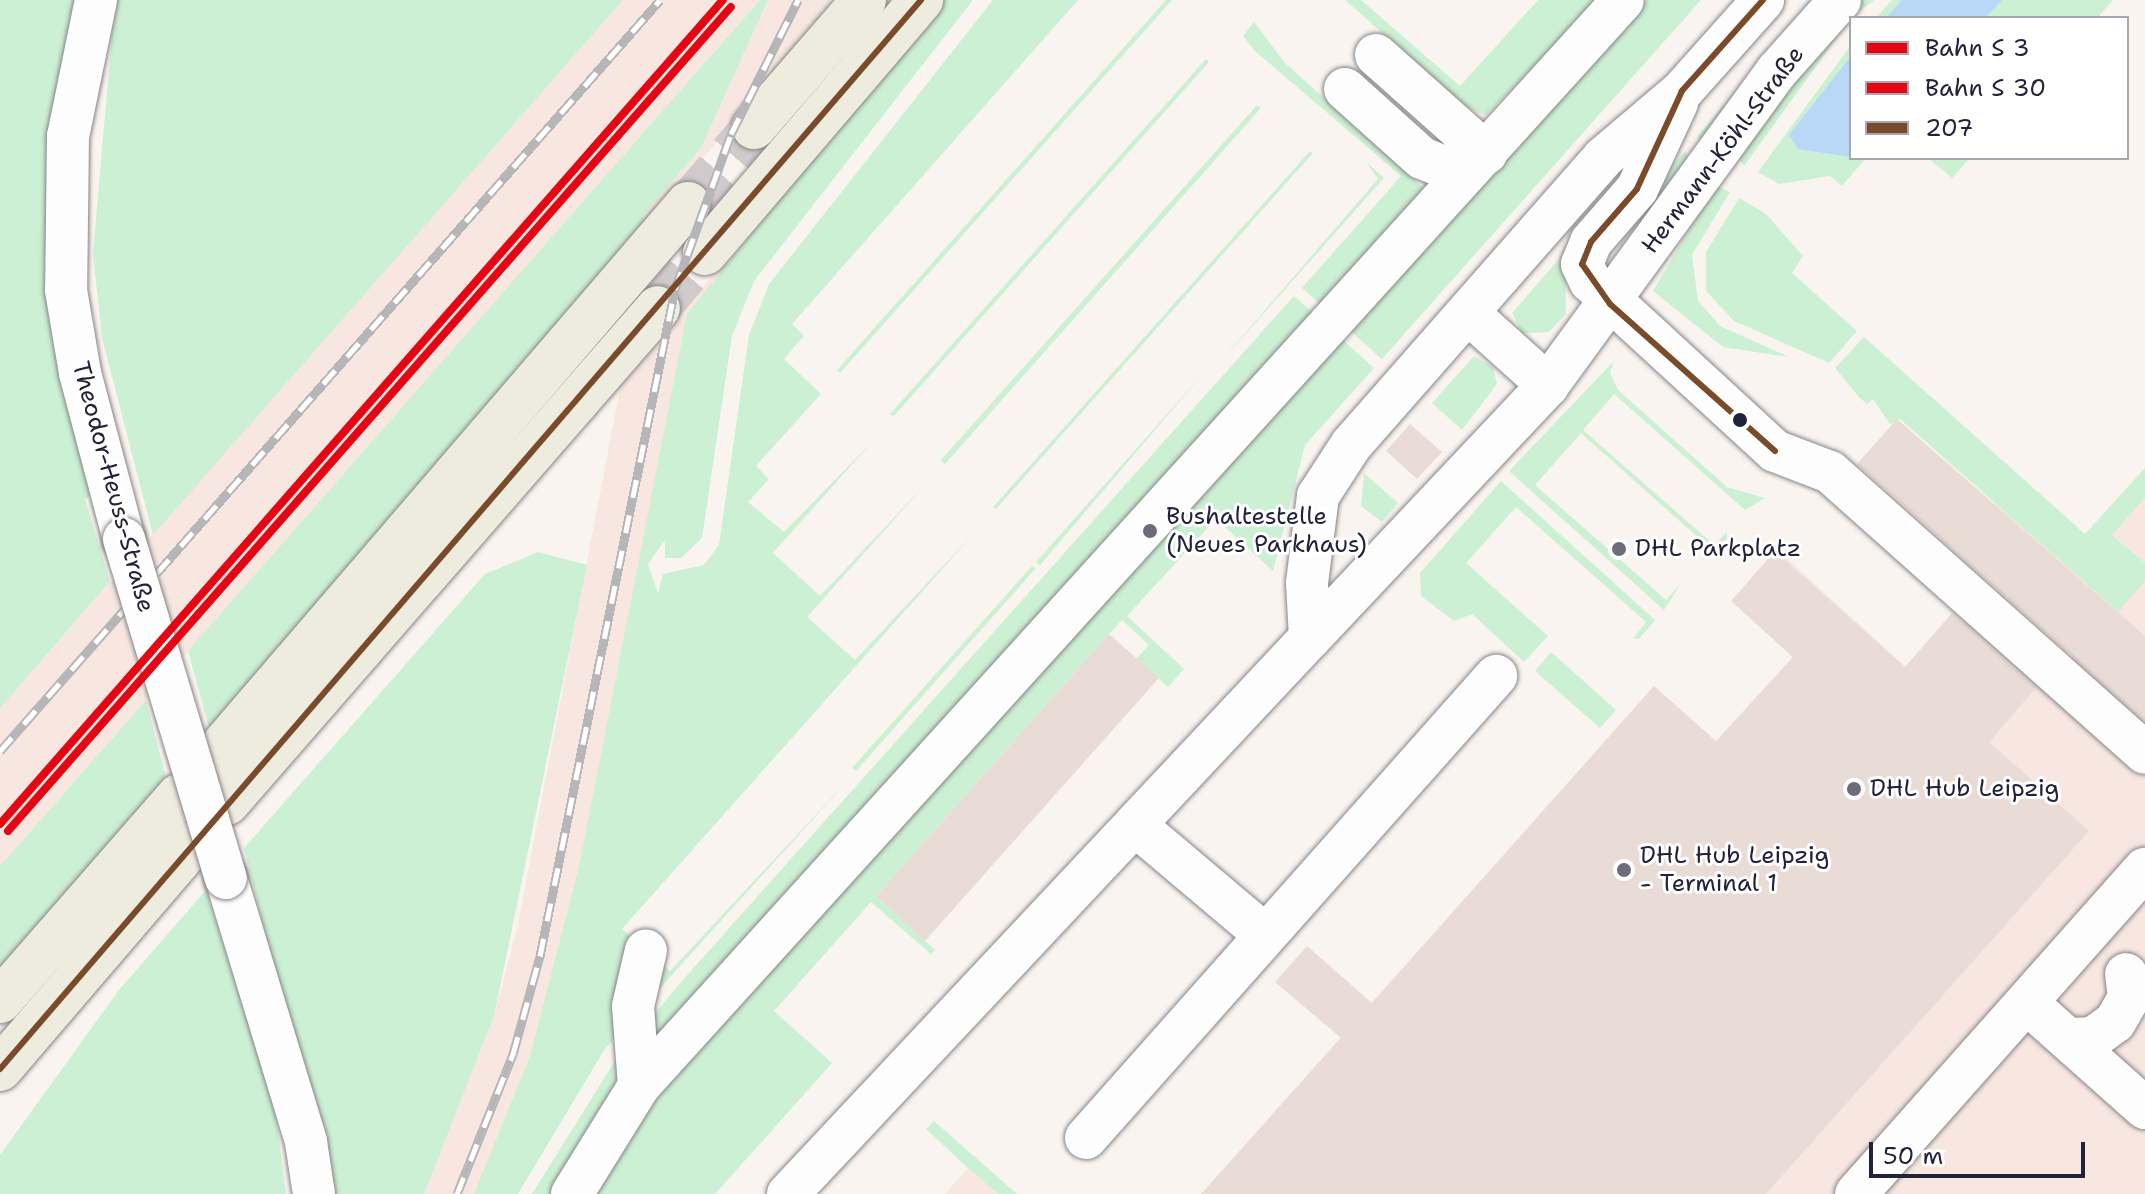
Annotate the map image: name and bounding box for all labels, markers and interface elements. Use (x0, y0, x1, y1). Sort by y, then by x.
legend (1849, 16, 2129, 160)
text: Bahn S 3 (1925, 32, 2030, 64)
street label: Hermann-Köhl-Straße (1636, 41, 1810, 259)
text: Bahn S 30 (1925, 72, 2046, 104)
text: 207 (1925, 112, 1973, 144)
street label: Theodor-Heuss-Straße (66, 358, 160, 616)
unlabelled marker (1732, 412, 1748, 428)
place label: Bushaltestelle (Neues Parkhaus) (1166, 503, 1367, 559)
marker: Bushaltestelle (Neues Parkhaus) (1141, 522, 1159, 540)
place label: DHL Parkplatz (1635, 535, 1801, 563)
marker: DHL Parkplatz (1610, 540, 1628, 558)
place label: DHL Hub Leipzig (1870, 775, 2059, 803)
marker: DHL Hub Leipzig (1845, 780, 1863, 798)
place label: DHL Hub Leipzig - Terminal 1 (1640, 842, 1829, 898)
marker: DHL Hub Leipzig - Terminal 1 (1615, 861, 1633, 879)
scale bar (1873, 1126, 2089, 1176)
text: 50 m (1883, 1140, 1943, 1172)

